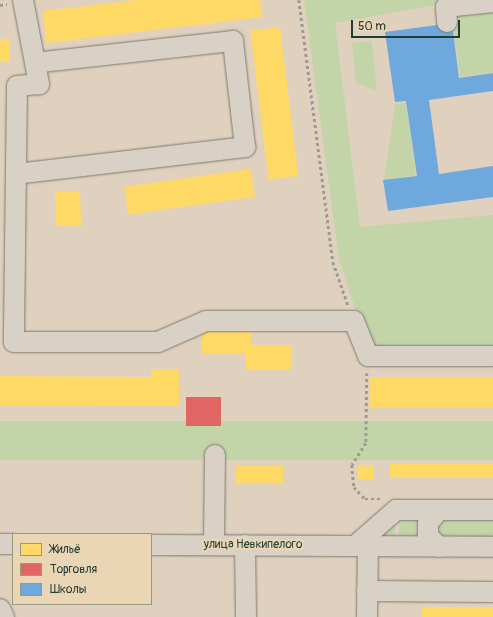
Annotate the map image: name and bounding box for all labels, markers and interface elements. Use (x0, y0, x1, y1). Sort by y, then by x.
scale bar (353, 12, 462, 38)
text: 50 m (358, 19, 386, 34)
legend (12, 533, 152, 605)
street label: улица Невкипелого (204, 538, 302, 552)
text: Жильё (50, 542, 81, 557)
text: Торговля (50, 562, 97, 577)
text: Школы (50, 582, 86, 597)

